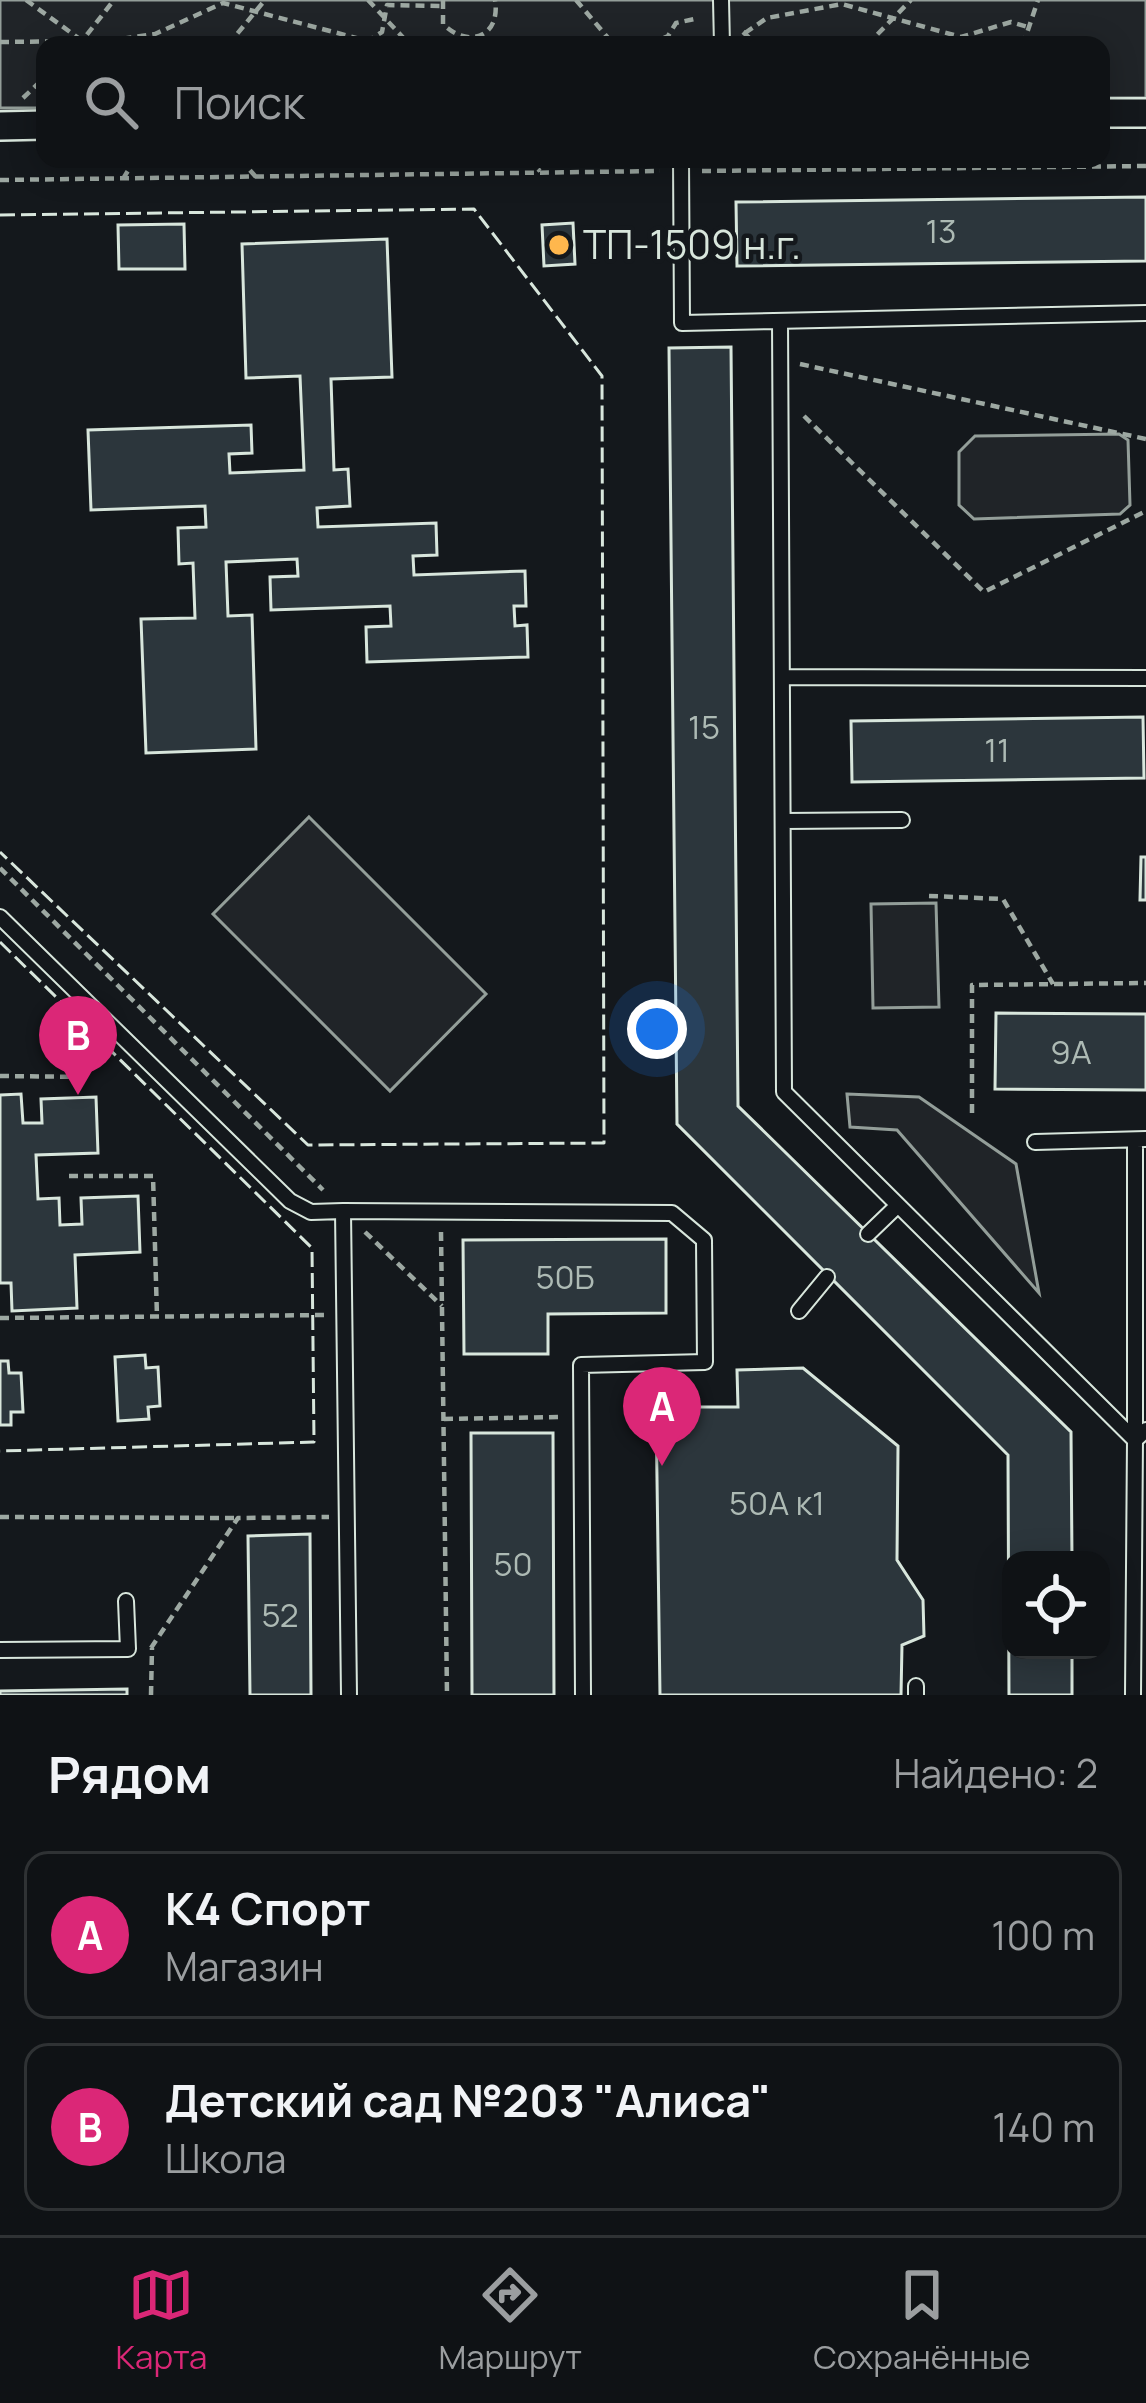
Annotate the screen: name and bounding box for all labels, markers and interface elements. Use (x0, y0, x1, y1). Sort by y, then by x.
search box (36, 36, 1110, 168)
icon: search (78, 69, 144, 135)
text: Поиск (174, 71, 305, 133)
house number: 13 (925, 208, 957, 253)
place label: ТП-1509 н.г. (583, 217, 801, 271)
marker: ТП-1509 н.г. (546, 232, 572, 258)
house number: 15 (688, 704, 720, 749)
house number: 11 (984, 727, 1010, 772)
pin: B (39, 996, 117, 1095)
your location (627, 999, 687, 1059)
house number: 9А (1050, 1029, 1092, 1074)
house number: 50Б (535, 1254, 595, 1299)
pin: A (623, 1367, 701, 1466)
house number: 50А к1 (729, 1480, 825, 1525)
house number: 50 (493, 1541, 533, 1586)
map controls (1002, 1551, 1110, 1659)
button: locate (1002, 1551, 1110, 1659)
house number: 52 (262, 1592, 298, 1637)
text: Рядом (48, 1739, 211, 1808)
text: Найдено: 2 (894, 1746, 1098, 1800)
text: К4 Спорт (165, 1877, 371, 1939)
text: A (77, 1908, 103, 1962)
text: 100 m (991, 1908, 1095, 1962)
text: Магазин (165, 1939, 323, 1993)
text: Детский сад №203 "Алиса" (165, 2069, 771, 2131)
text: B (78, 2100, 102, 2154)
text: 140 m (992, 2100, 1095, 2154)
text: Школа (165, 2131, 287, 2185)
tab: Карта (116, 2262, 207, 2379)
tab: Маршрут (438, 2262, 582, 2379)
tab: Сохранённые (813, 2262, 1030, 2379)

